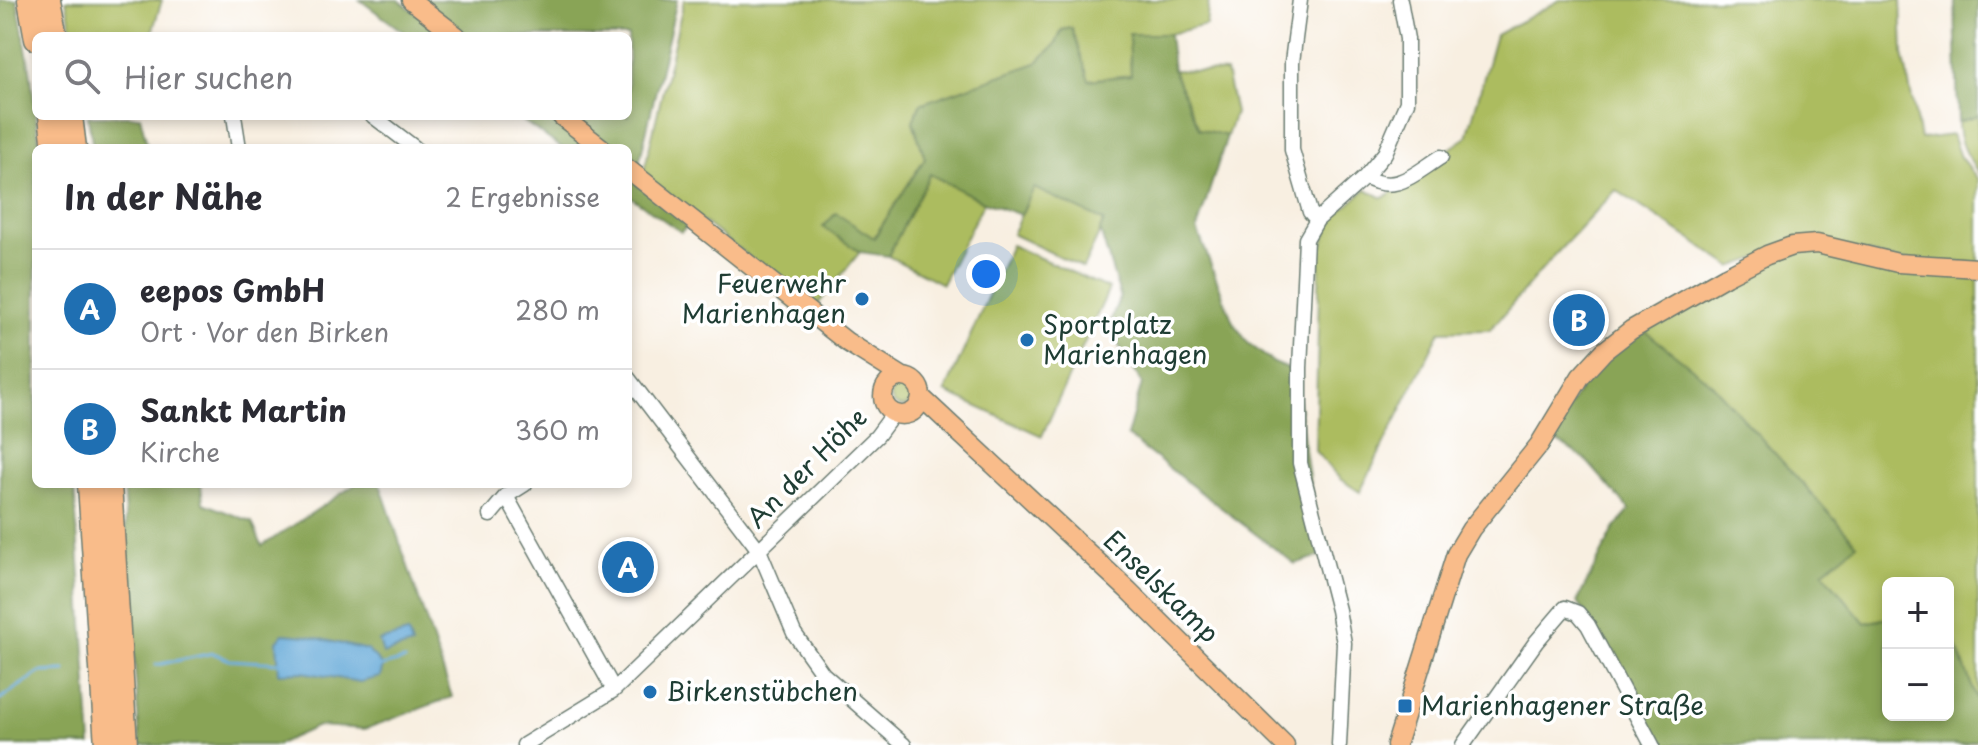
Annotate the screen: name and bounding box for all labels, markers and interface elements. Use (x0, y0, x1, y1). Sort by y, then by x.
search box (32, 32, 632, 120)
icon: search (60, 54, 104, 98)
text: Hier suchen (124, 54, 293, 99)
text: In der Nähe (64, 170, 262, 222)
text: 2 Ergebnisse (445, 177, 600, 216)
your location (966, 254, 1006, 294)
place label: Feuerwehr Marienhagen (682, 263, 847, 332)
text: eepos GmbH (140, 267, 325, 312)
text: A (80, 290, 100, 329)
text: 280 m (515, 290, 600, 329)
marker: Feuerwehr Marienhagen (853, 290, 871, 308)
pin: B (1553, 290, 1605, 350)
place label: Sportplatz Marienhagen (1043, 304, 1207, 373)
text: Ort · Vor den Birken (140, 312, 389, 351)
marker: Sportplatz Marienhagen (1018, 331, 1036, 349)
text: Sankt Martin (140, 387, 347, 432)
street label: An der Höhe (737, 398, 875, 536)
text: B (81, 410, 99, 449)
text: 360 m (515, 410, 600, 449)
text: Kirche (140, 432, 220, 471)
street label: Enselskamp (1095, 521, 1229, 651)
pin: A (602, 537, 654, 597)
map controls (1882, 577, 1954, 721)
button: + (1882, 577, 1954, 649)
button: − (1882, 649, 1954, 721)
place label: Birkenstübchen (666, 671, 858, 710)
marker: Birkenstübchen (641, 683, 659, 701)
place label: Marienhagener Straße (1421, 685, 1704, 724)
marker: Marienhagener Straße (1396, 697, 1414, 715)

